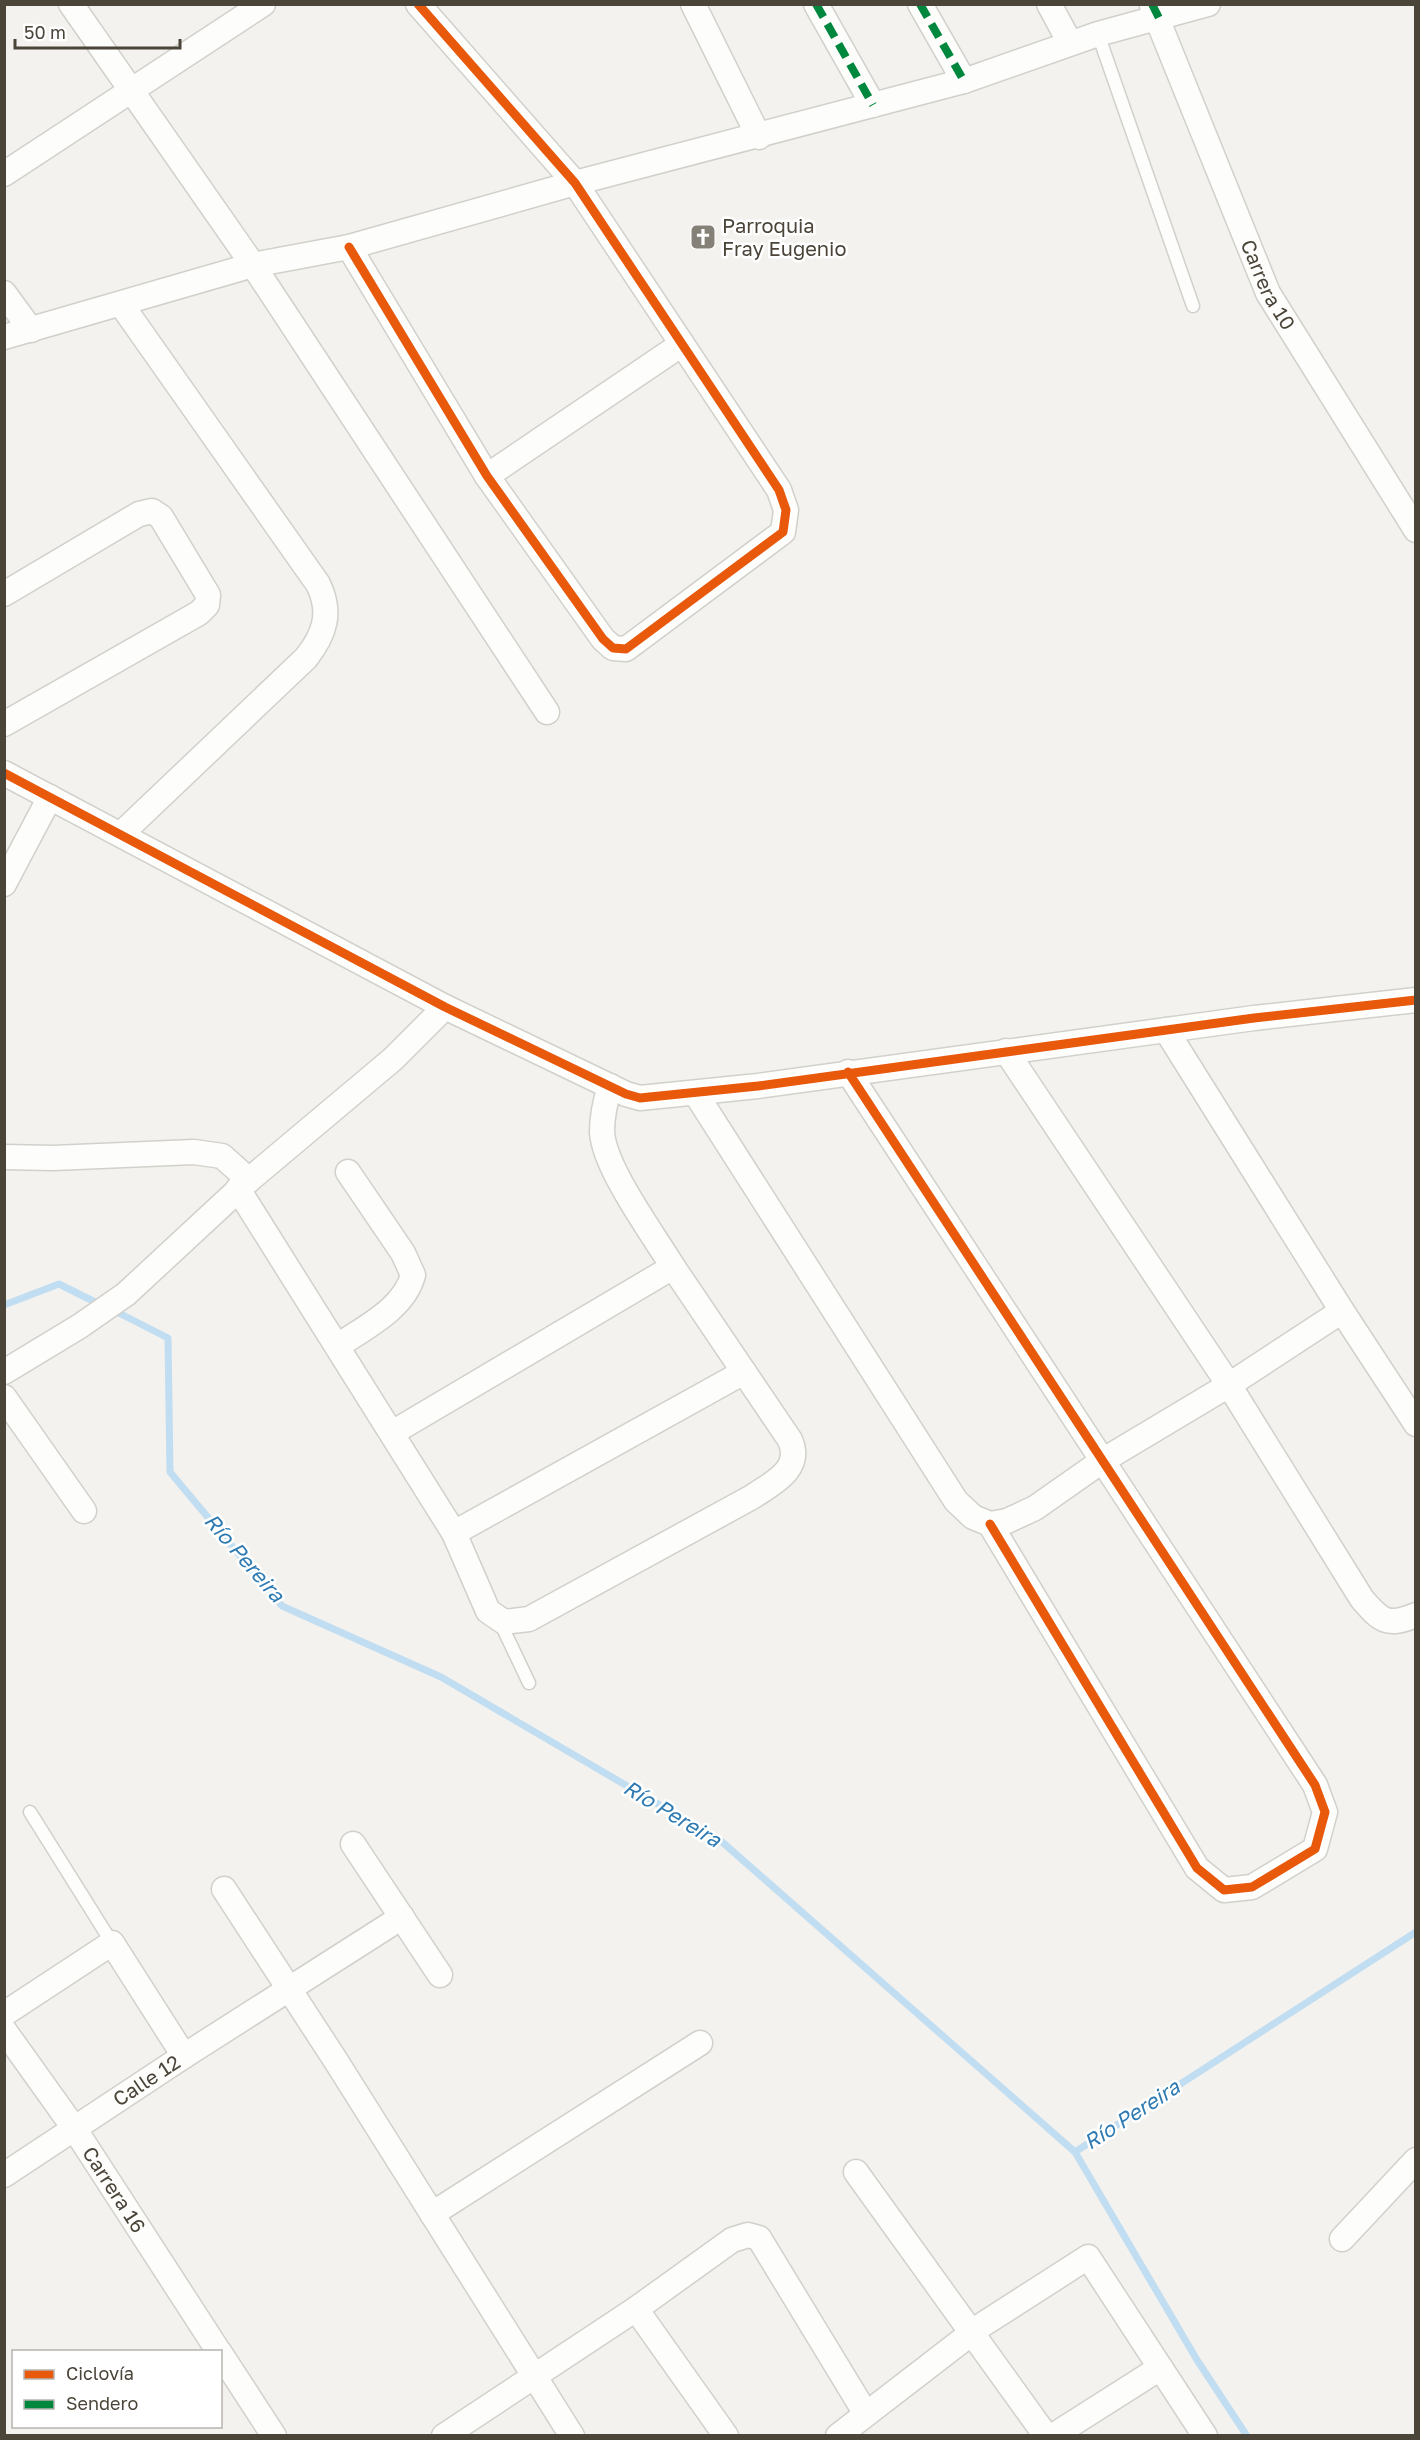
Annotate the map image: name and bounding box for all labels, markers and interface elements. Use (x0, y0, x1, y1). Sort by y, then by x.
scale bar (15, 12, 180, 50)
text: 50 m (24, 21, 66, 43)
place label: Parroquia Fray Eugenio (722, 213, 846, 260)
church icon: Parroquia Fray Eugenio (688, 222, 718, 252)
street label: Carrera 10 (1237, 236, 1301, 334)
water label: Río Pereira (199, 1508, 291, 1608)
water label: Río Pereira (619, 1774, 727, 1853)
street label: Calle 12 (108, 2049, 184, 2111)
water label: Río Pereira (1079, 2073, 1185, 2155)
street label: Carrera 16 (78, 2142, 151, 2237)
legend (12, 2350, 222, 2428)
text: Ciclovía (66, 2362, 134, 2384)
text: Sendero (66, 2392, 138, 2414)

